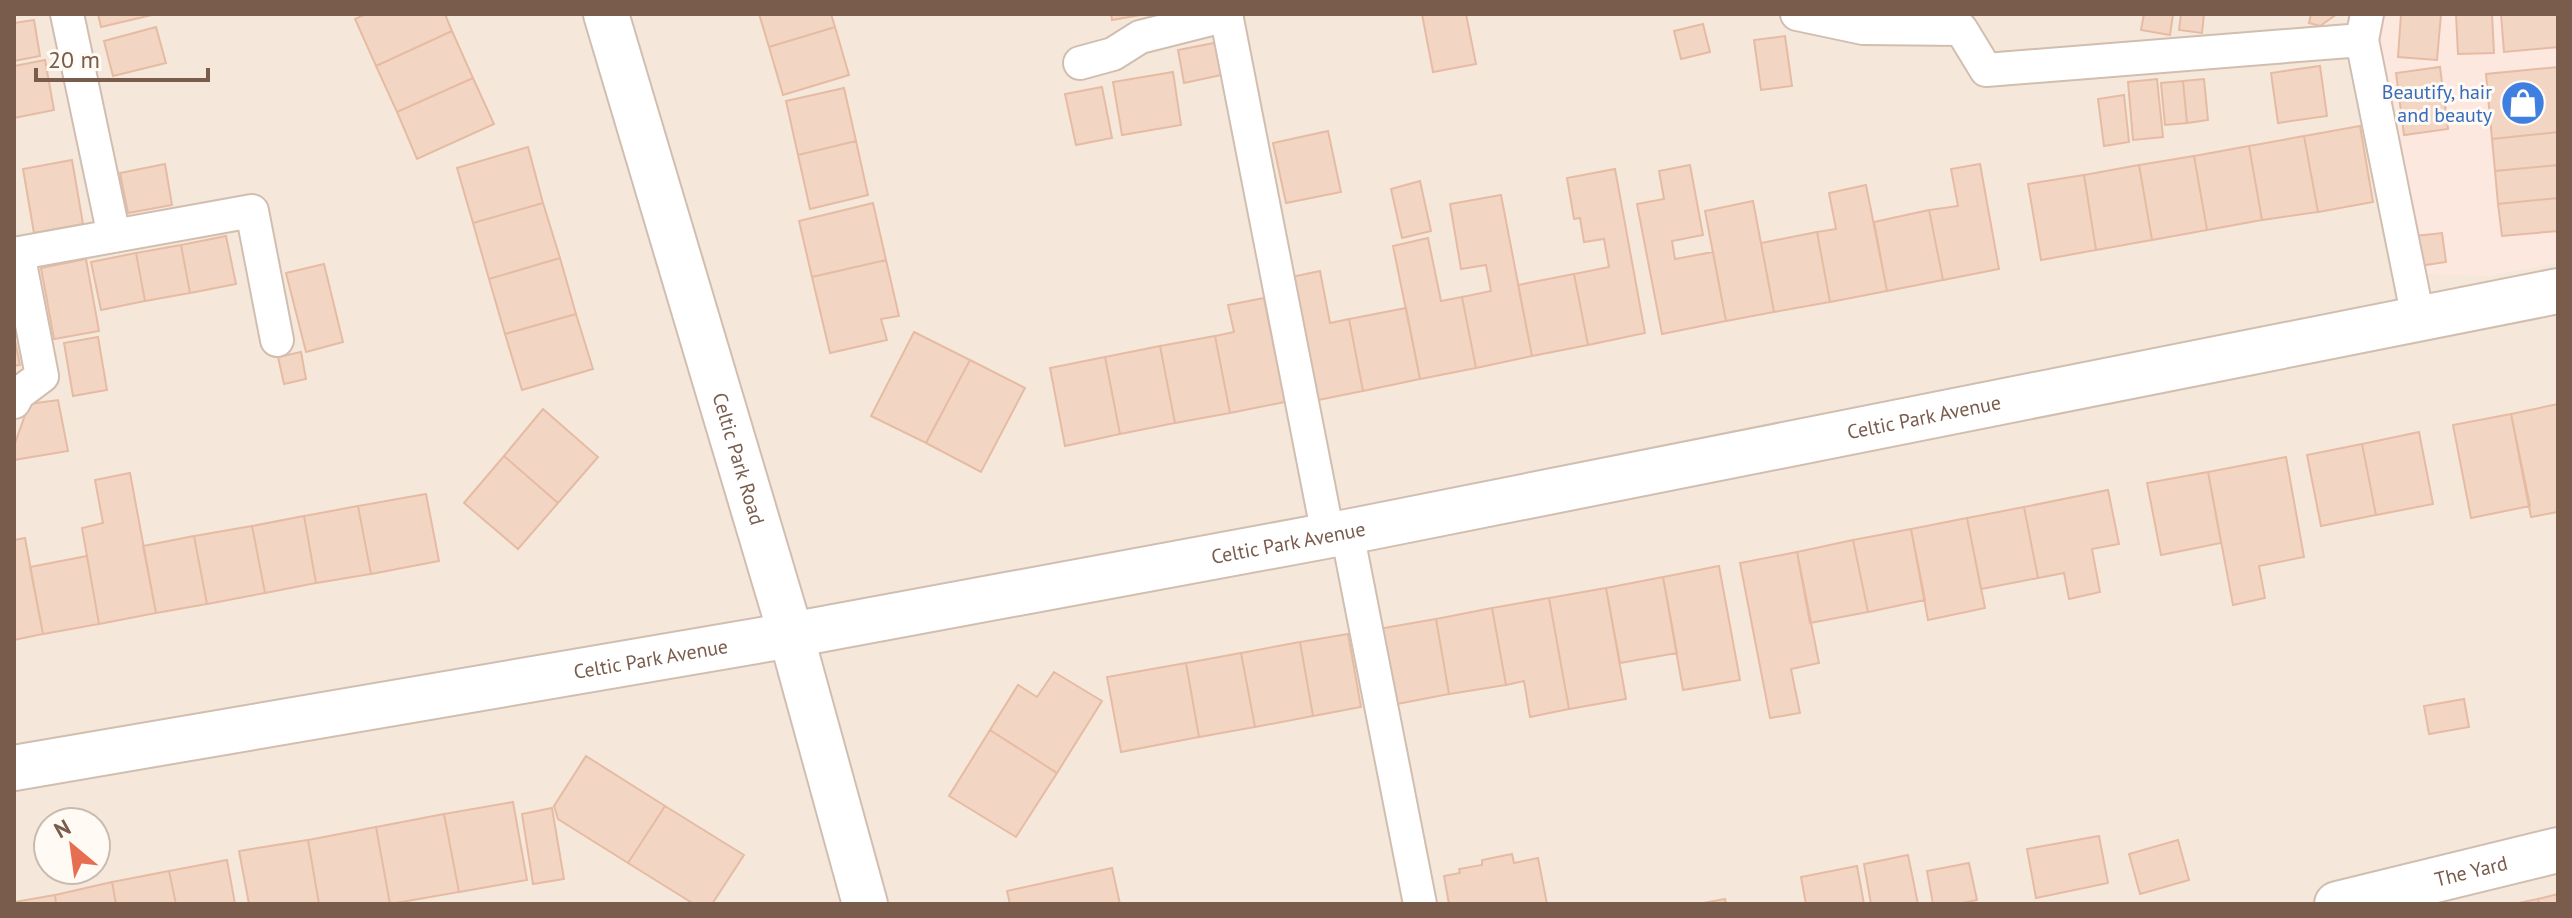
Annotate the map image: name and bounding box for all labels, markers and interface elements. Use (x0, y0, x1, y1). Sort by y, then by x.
scale bar (36, 32, 208, 82)
text: 20 m (48, 44, 100, 75)
place label: Beautify, hair and beauty (2382, 79, 2493, 128)
shop icon: Beautify, hair and beauty (2499, 79, 2547, 127)
street label: Celtic Park Road (706, 389, 770, 528)
street label: Celtic Park Avenue (1845, 389, 2003, 445)
street label: Celtic Park Avenue (1209, 516, 1368, 570)
street label: Celtic Park Avenue (572, 633, 730, 685)
north arrow (32, 806, 112, 886)
text: N (49, 813, 75, 844)
street label: The Yard (2432, 850, 2510, 893)

